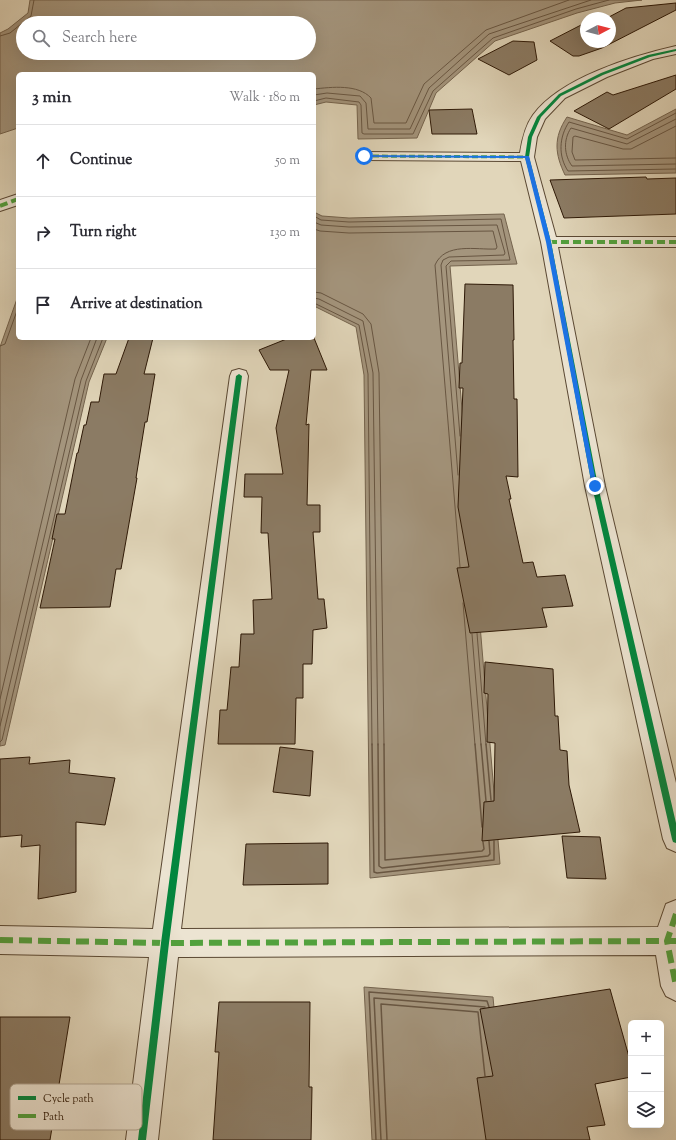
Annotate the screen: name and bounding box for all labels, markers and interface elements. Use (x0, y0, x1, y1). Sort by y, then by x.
north arrow (580, 12, 616, 48)
search box (16, 16, 316, 60)
icon: search (30, 27, 52, 49)
text: Search here (62, 28, 137, 49)
text: 3 min (32, 86, 71, 110)
text: Walk · 180 m (229, 89, 300, 107)
route start (355, 147, 373, 165)
icon: ahead (32, 150, 54, 172)
text: Continue (70, 150, 132, 171)
text: 50 m (275, 152, 300, 170)
icon: right (32, 222, 54, 244)
text: Turn right (70, 222, 136, 243)
text: 130 m (270, 224, 300, 242)
icon: arrive (32, 294, 54, 316)
text: Arrive at destination (70, 294, 203, 315)
route end (586, 477, 604, 495)
map controls (628, 1020, 664, 1128)
button: + (628, 1020, 664, 1056)
button: − (628, 1056, 664, 1092)
legend (10, 1084, 142, 1130)
text: Cycle path (43, 1091, 94, 1107)
button: layers (628, 1092, 664, 1128)
text: Path (43, 1109, 65, 1125)

